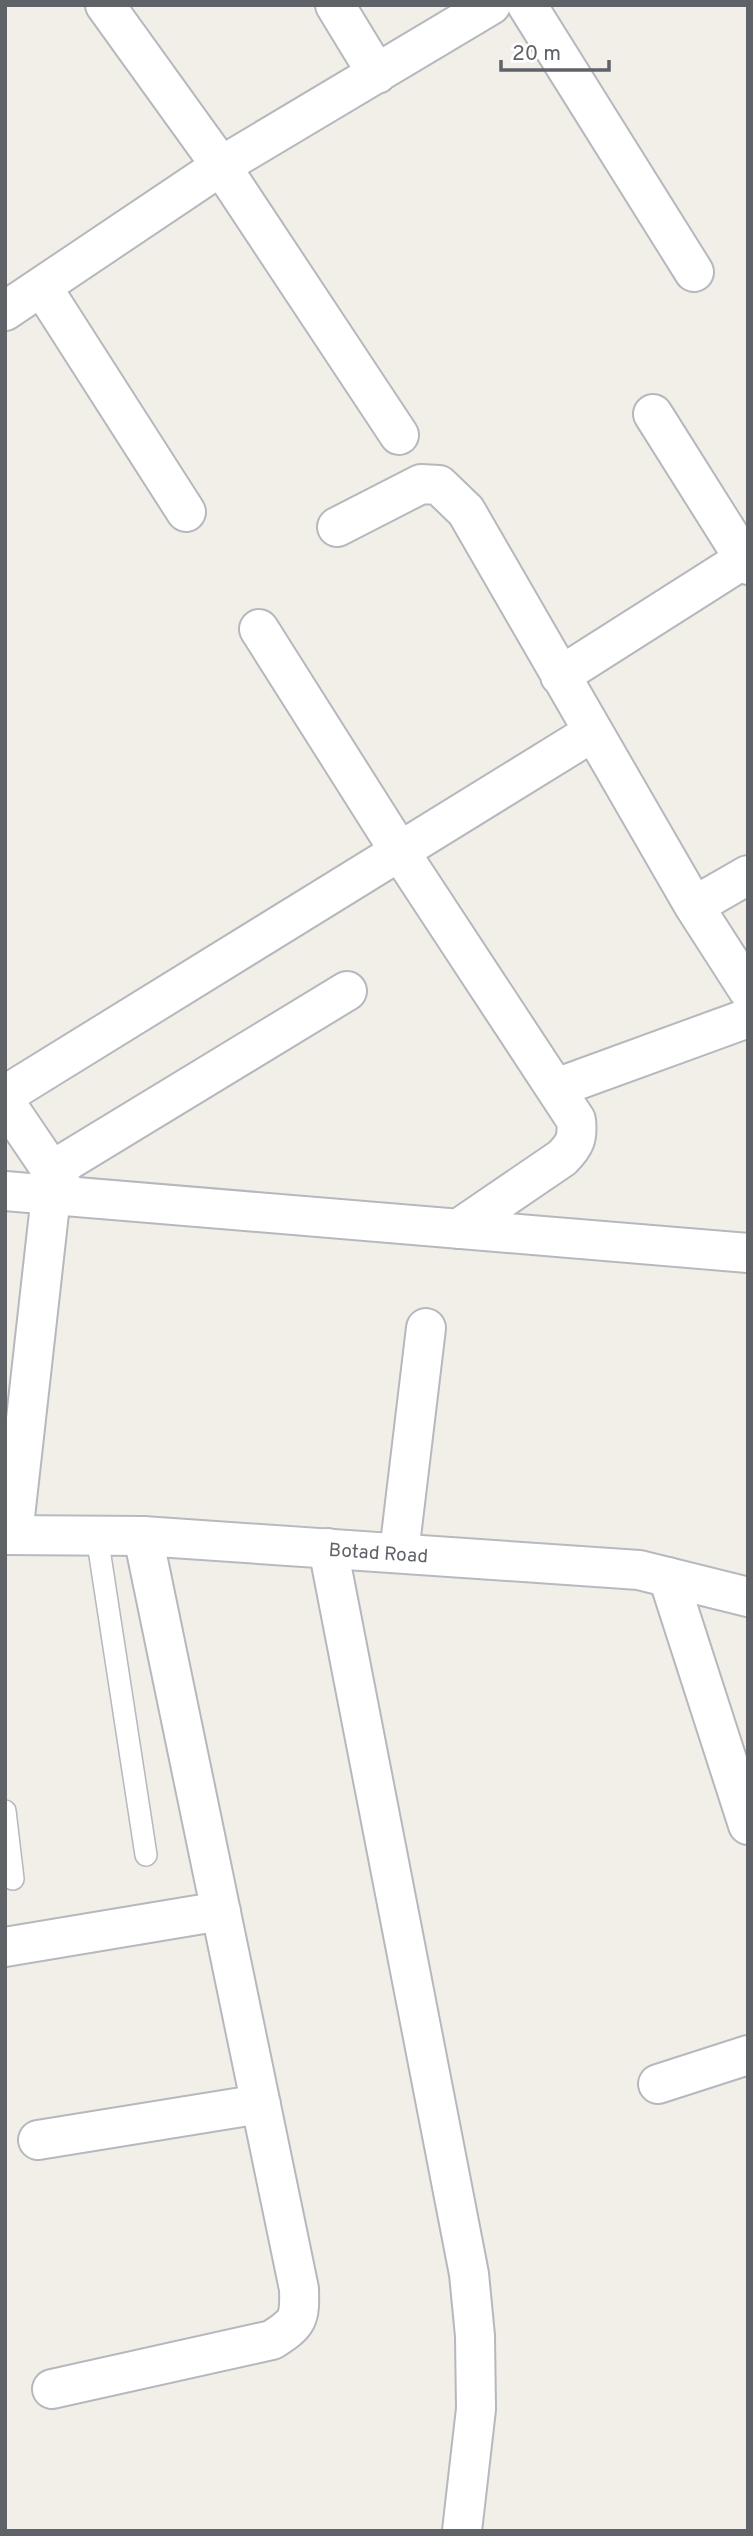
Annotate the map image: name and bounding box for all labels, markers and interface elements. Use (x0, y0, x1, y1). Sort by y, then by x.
scale bar (501, 28, 610, 72)
text: 20 m (512, 41, 561, 68)
street label: Botad Road (328, 1539, 429, 1570)

